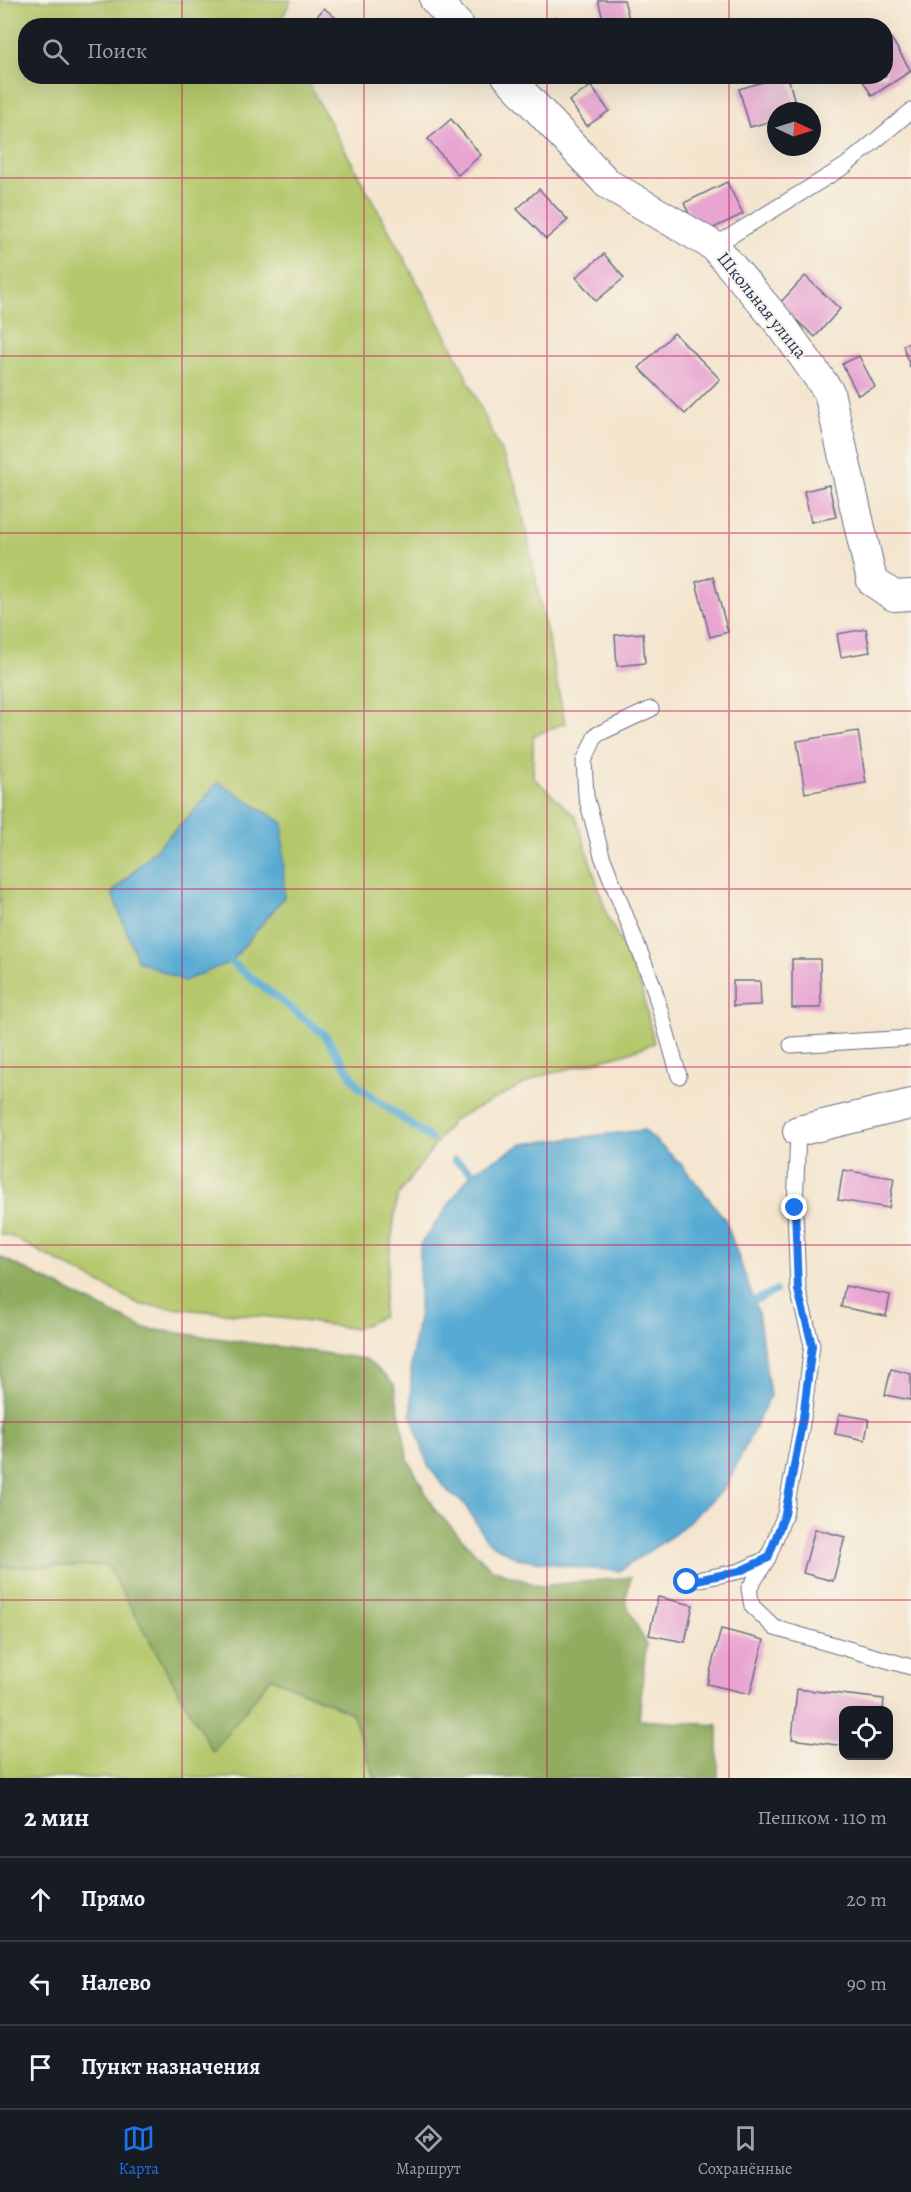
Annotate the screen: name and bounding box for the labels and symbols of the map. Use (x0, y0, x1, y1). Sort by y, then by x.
north arrow (767, 102, 821, 156)
street label: Школьная улица (711, 247, 813, 364)
route end (781, 1194, 807, 1220)
route start (673, 1568, 699, 1594)

